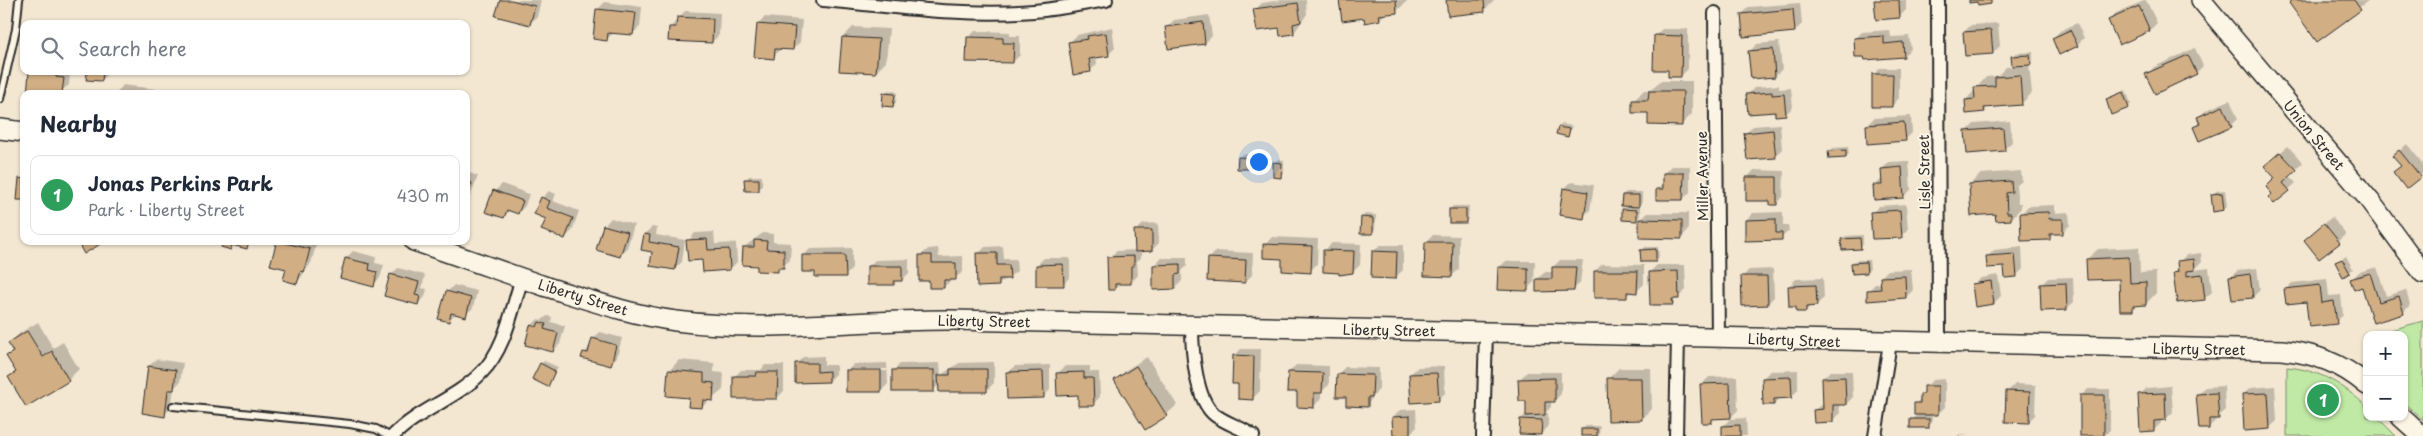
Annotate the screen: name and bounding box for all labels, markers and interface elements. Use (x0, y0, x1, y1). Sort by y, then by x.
search box (20, 20, 470, 75)
icon: search (38, 34, 66, 62)
text: Search here (78, 34, 187, 62)
street label: Union Street (2278, 95, 2350, 175)
text: Nearby (40, 107, 117, 139)
street label: Miller Avenue (1691, 130, 1713, 221)
street label: Lisle Street (1913, 134, 1935, 210)
your location (1246, 149, 1272, 175)
text: Jonas Perkins Park (88, 169, 273, 197)
text: 1 (53, 183, 61, 207)
text: 430 m (397, 183, 449, 207)
text: Park · Liberty Street (88, 197, 244, 221)
street label: Liberty Street (536, 273, 631, 321)
street label: Liberty Street (937, 310, 1031, 332)
street label: Liberty Street (1342, 319, 1436, 341)
street label: Liberty Street (1747, 328, 1841, 352)
map controls (2363, 331, 2408, 421)
button: + (2363, 331, 2408, 376)
street label: Liberty Street (2152, 338, 2246, 360)
button: − (2363, 376, 2408, 421)
pin: 1 (2307, 381, 2339, 419)

